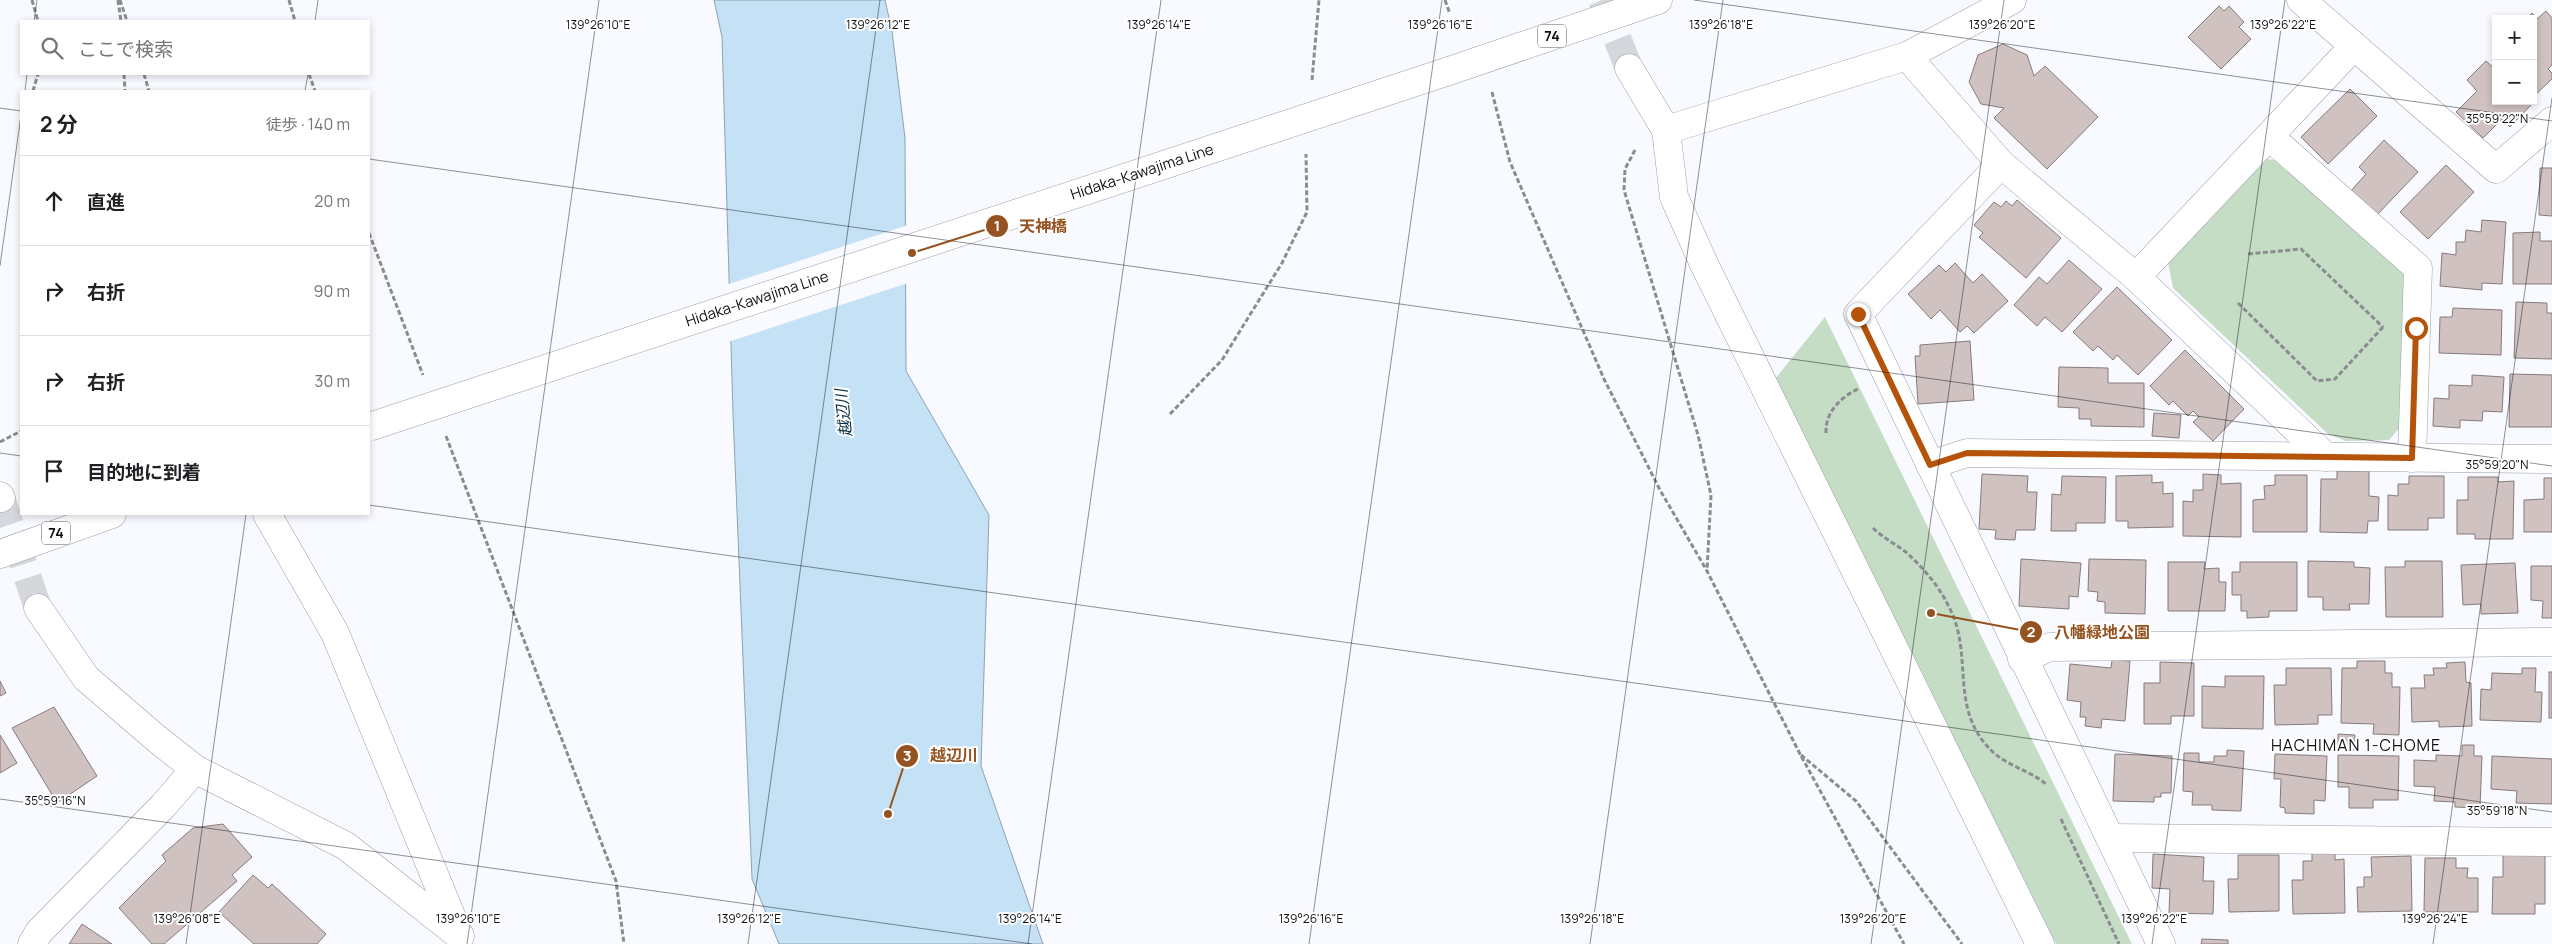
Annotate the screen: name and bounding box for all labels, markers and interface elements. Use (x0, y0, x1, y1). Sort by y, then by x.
map controls (2492, 15, 2537, 105)
button: + (2492, 15, 2537, 60)
text: 139°26'10"E (566, 16, 630, 33)
text: 139°26'12"E (846, 16, 910, 33)
text: 139°26'14"E (1127, 16, 1191, 33)
text: 139°26'16"E (1408, 16, 1472, 33)
text: 139°26'18"E (1689, 16, 1753, 33)
text: 139°26'20"E (1969, 16, 2036, 33)
text: 139°26'22"E (2250, 16, 2316, 33)
search box (20, 20, 370, 75)
road number: 74 (1538, 24, 1566, 48)
icon: search (38, 34, 66, 62)
text: ここで検索 (78, 36, 173, 62)
button: − (2492, 60, 2537, 105)
text: 2 分 (40, 110, 78, 138)
text: 35°59'22"N (2466, 110, 2528, 127)
text: 徒歩 · 140 m (266, 113, 350, 135)
street label: Hidaka-Kawajima Line (1068, 138, 1216, 205)
icon: ahead (40, 187, 68, 215)
text: 直進 (87, 189, 125, 215)
text: 20 m (314, 190, 350, 212)
callout: 天神橋 (984, 211, 1077, 242)
text: 1 (994, 215, 1000, 236)
text: 天神橋 (1019, 215, 1067, 237)
street label: Hidaka-Kawajima Line (683, 265, 831, 332)
icon: right (40, 277, 68, 305)
text: 右折 (87, 279, 125, 305)
text: 90 m (314, 280, 350, 302)
route end (1847, 303, 1870, 326)
route start (2405, 317, 2428, 340)
icon: right (40, 367, 68, 395)
text: 右折 (87, 369, 125, 395)
text: 30 m (315, 370, 350, 392)
water label: 越辺川 (829, 386, 856, 438)
text: 35°59'20"N (2466, 456, 2528, 473)
icon: arrive (40, 457, 68, 485)
text: 目的地に到着 (87, 459, 201, 485)
road number: 74 (42, 522, 70, 544)
callout: 八幡緑地公園 (2019, 617, 2160, 648)
text: 2 (2027, 621, 2036, 642)
text: 八幡緑地公園 (2054, 621, 2150, 643)
district label: HACHIMAN 1-CHOME (2271, 734, 2441, 756)
callout: 越辺川 (895, 740, 988, 771)
text: 越辺川 (930, 744, 978, 766)
text: 3 (903, 745, 911, 766)
text: 35°59'16"N (25, 792, 85, 809)
text: 35°59'18"N (2467, 802, 2527, 819)
text: 139°26'08"E (154, 910, 221, 927)
text: 139°26'10"E (436, 910, 500, 927)
text: 139°26'12"E (717, 910, 781, 927)
text: 139°26'14"E (998, 910, 1062, 927)
text: 139°26'16"E (1279, 910, 1343, 927)
text: 139°26'18"E (1560, 910, 1624, 927)
text: 139°26'20"E (1840, 910, 1907, 927)
text: 139°26'22"E (2121, 910, 2187, 927)
text: 139°26'24"E (2402, 910, 2468, 927)

